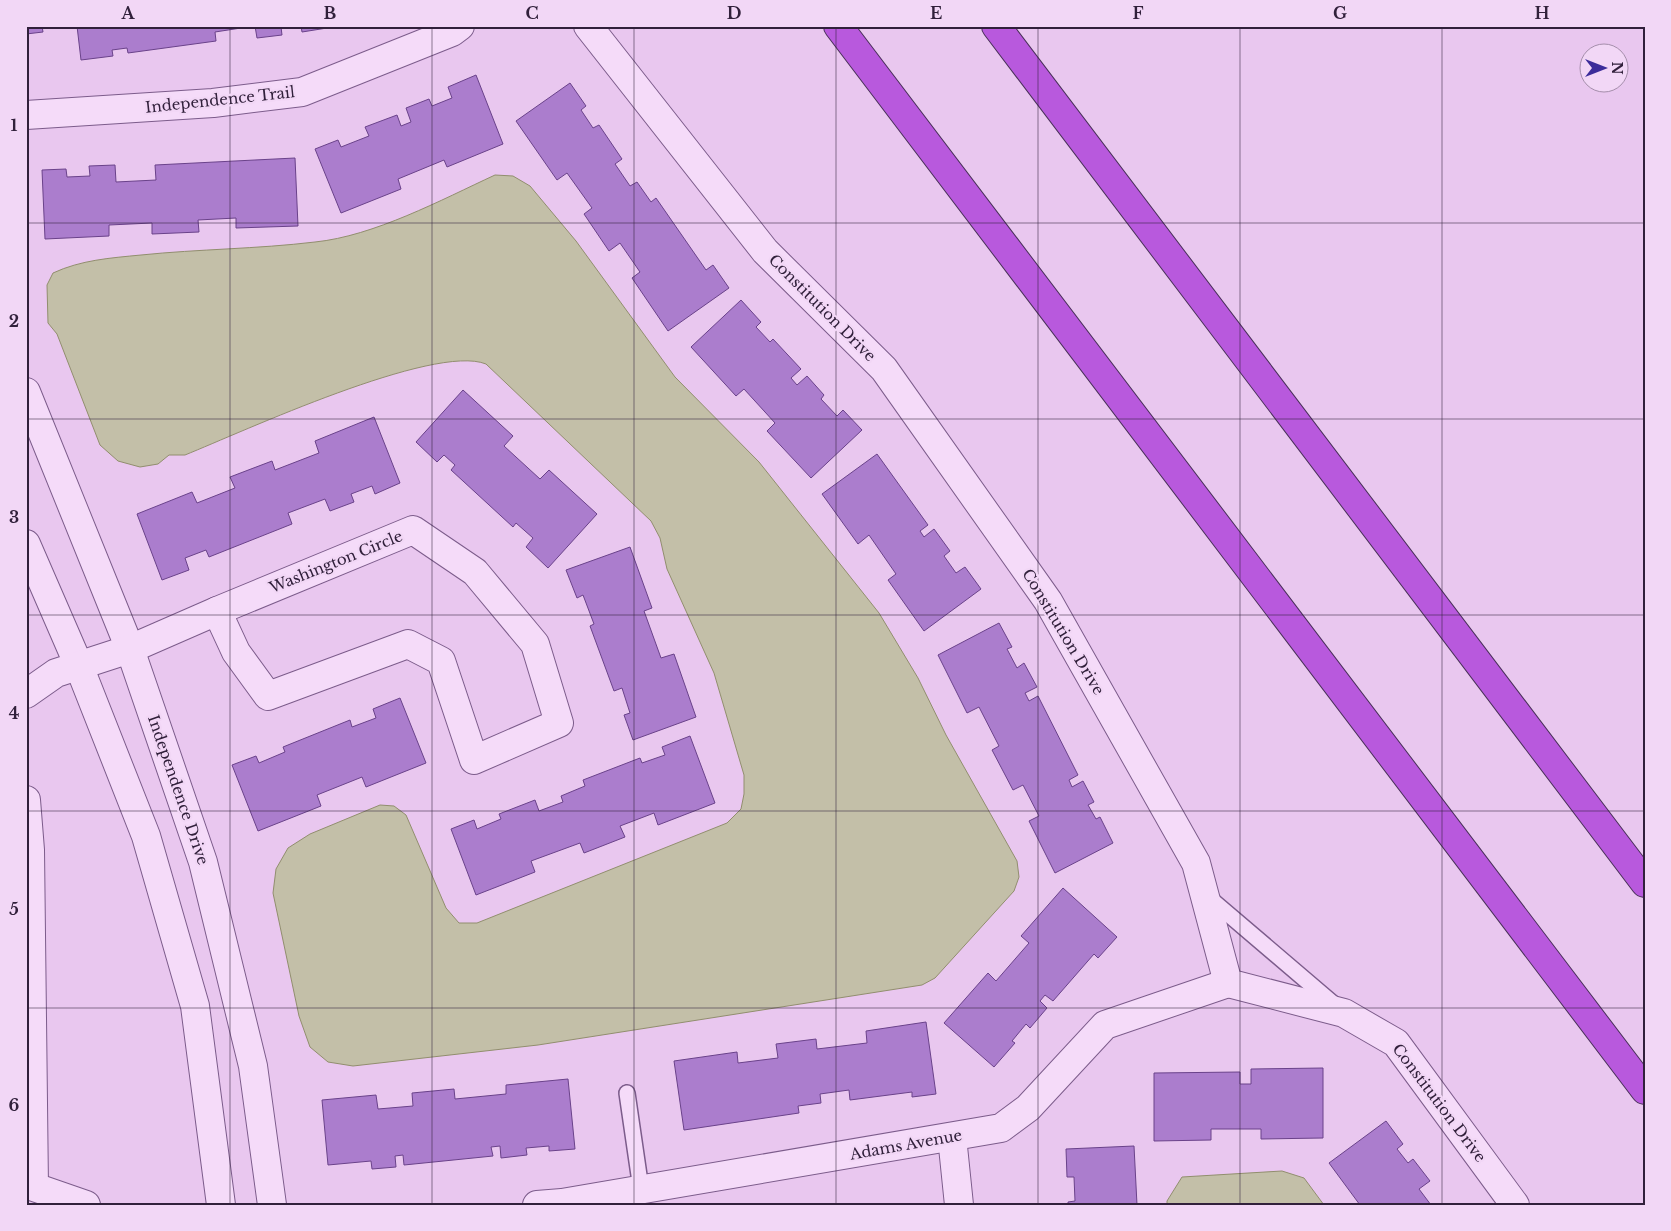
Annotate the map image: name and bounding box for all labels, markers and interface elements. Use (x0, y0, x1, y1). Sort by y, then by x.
text: A (121, 3, 136, 23)
text: B (324, 3, 337, 23)
text: C (525, 3, 539, 23)
text: D (727, 3, 741, 23)
text: E (930, 3, 942, 23)
text: F (1132, 3, 1144, 23)
text: G (1333, 3, 1347, 23)
text: H (1534, 3, 1550, 23)
north arrow (1578, 42, 1628, 92)
text: N (1608, 61, 1626, 75)
street label: Independence Trail (144, 82, 296, 117)
text: 1 (11, 115, 18, 135)
street label: Constitution Drive (765, 250, 880, 365)
text: 2 (9, 311, 19, 331)
text: 3 (9, 507, 19, 527)
street label: Washington Circle (266, 526, 405, 597)
street label: Constitution Drive (1018, 565, 1109, 698)
text: 4 (9, 703, 19, 723)
street label: Independence Drive (144, 712, 213, 867)
text: 5 (9, 899, 19, 919)
street label: Constitution Drive (1389, 1040, 1490, 1166)
text: 6 (9, 1095, 20, 1115)
street label: Adams Avenue (847, 1125, 963, 1164)

